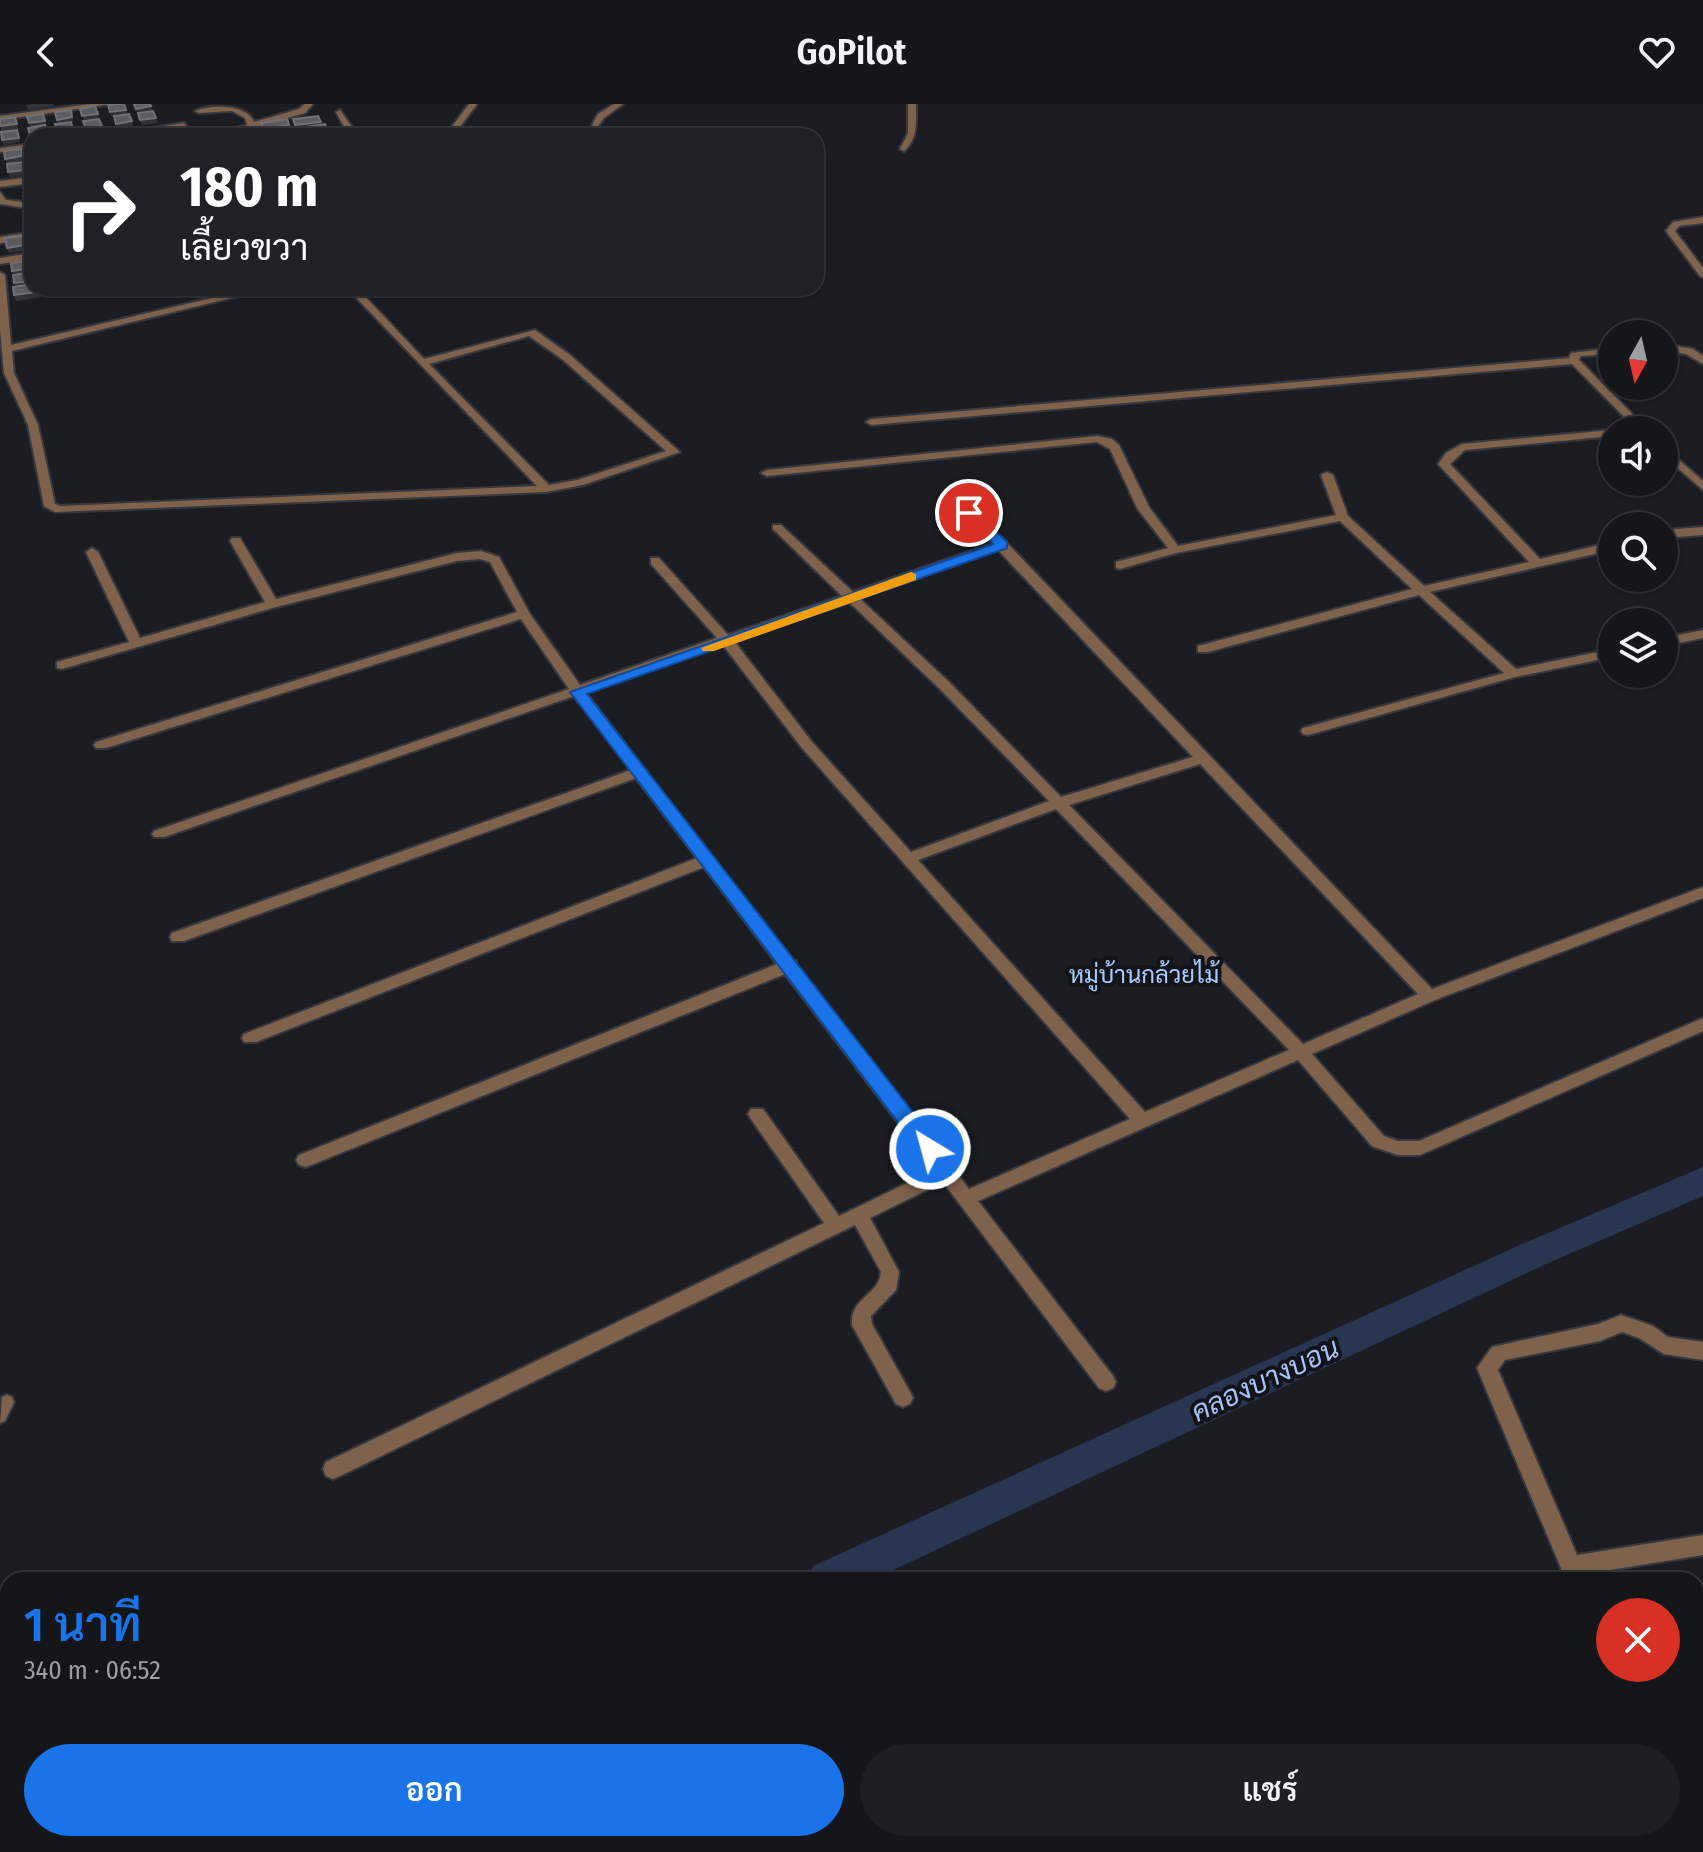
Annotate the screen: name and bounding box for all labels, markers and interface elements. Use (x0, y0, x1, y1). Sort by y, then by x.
icon: back (24, 30, 68, 74)
text: GoPilot (796, 30, 907, 74)
icon: heart (1635, 30, 1679, 74)
text: 180 m (180, 154, 318, 221)
icon: right (48, 160, 152, 264)
text: เลี้ยวขวา (180, 226, 308, 270)
north arrow (1598, 320, 1678, 400)
map controls (1598, 320, 1678, 688)
button: sound (1598, 416, 1678, 496)
pin (935, 479, 1003, 547)
icon: arrive (947, 491, 991, 535)
button: search (1598, 512, 1678, 592)
button: layers (1598, 608, 1678, 688)
district label: หมู่บ้านกล้วยไม้ (1069, 959, 1220, 992)
position arrow (888, 1107, 972, 1191)
water label: คลองบางบอน (1186, 1331, 1344, 1429)
text: 1 นาที (24, 1596, 142, 1654)
button: close (1596, 1598, 1680, 1682)
text: 340 m · 06:52 (24, 1655, 161, 1686)
button: ออก (24, 1744, 844, 1836)
button: แชร์ (860, 1744, 1680, 1836)

